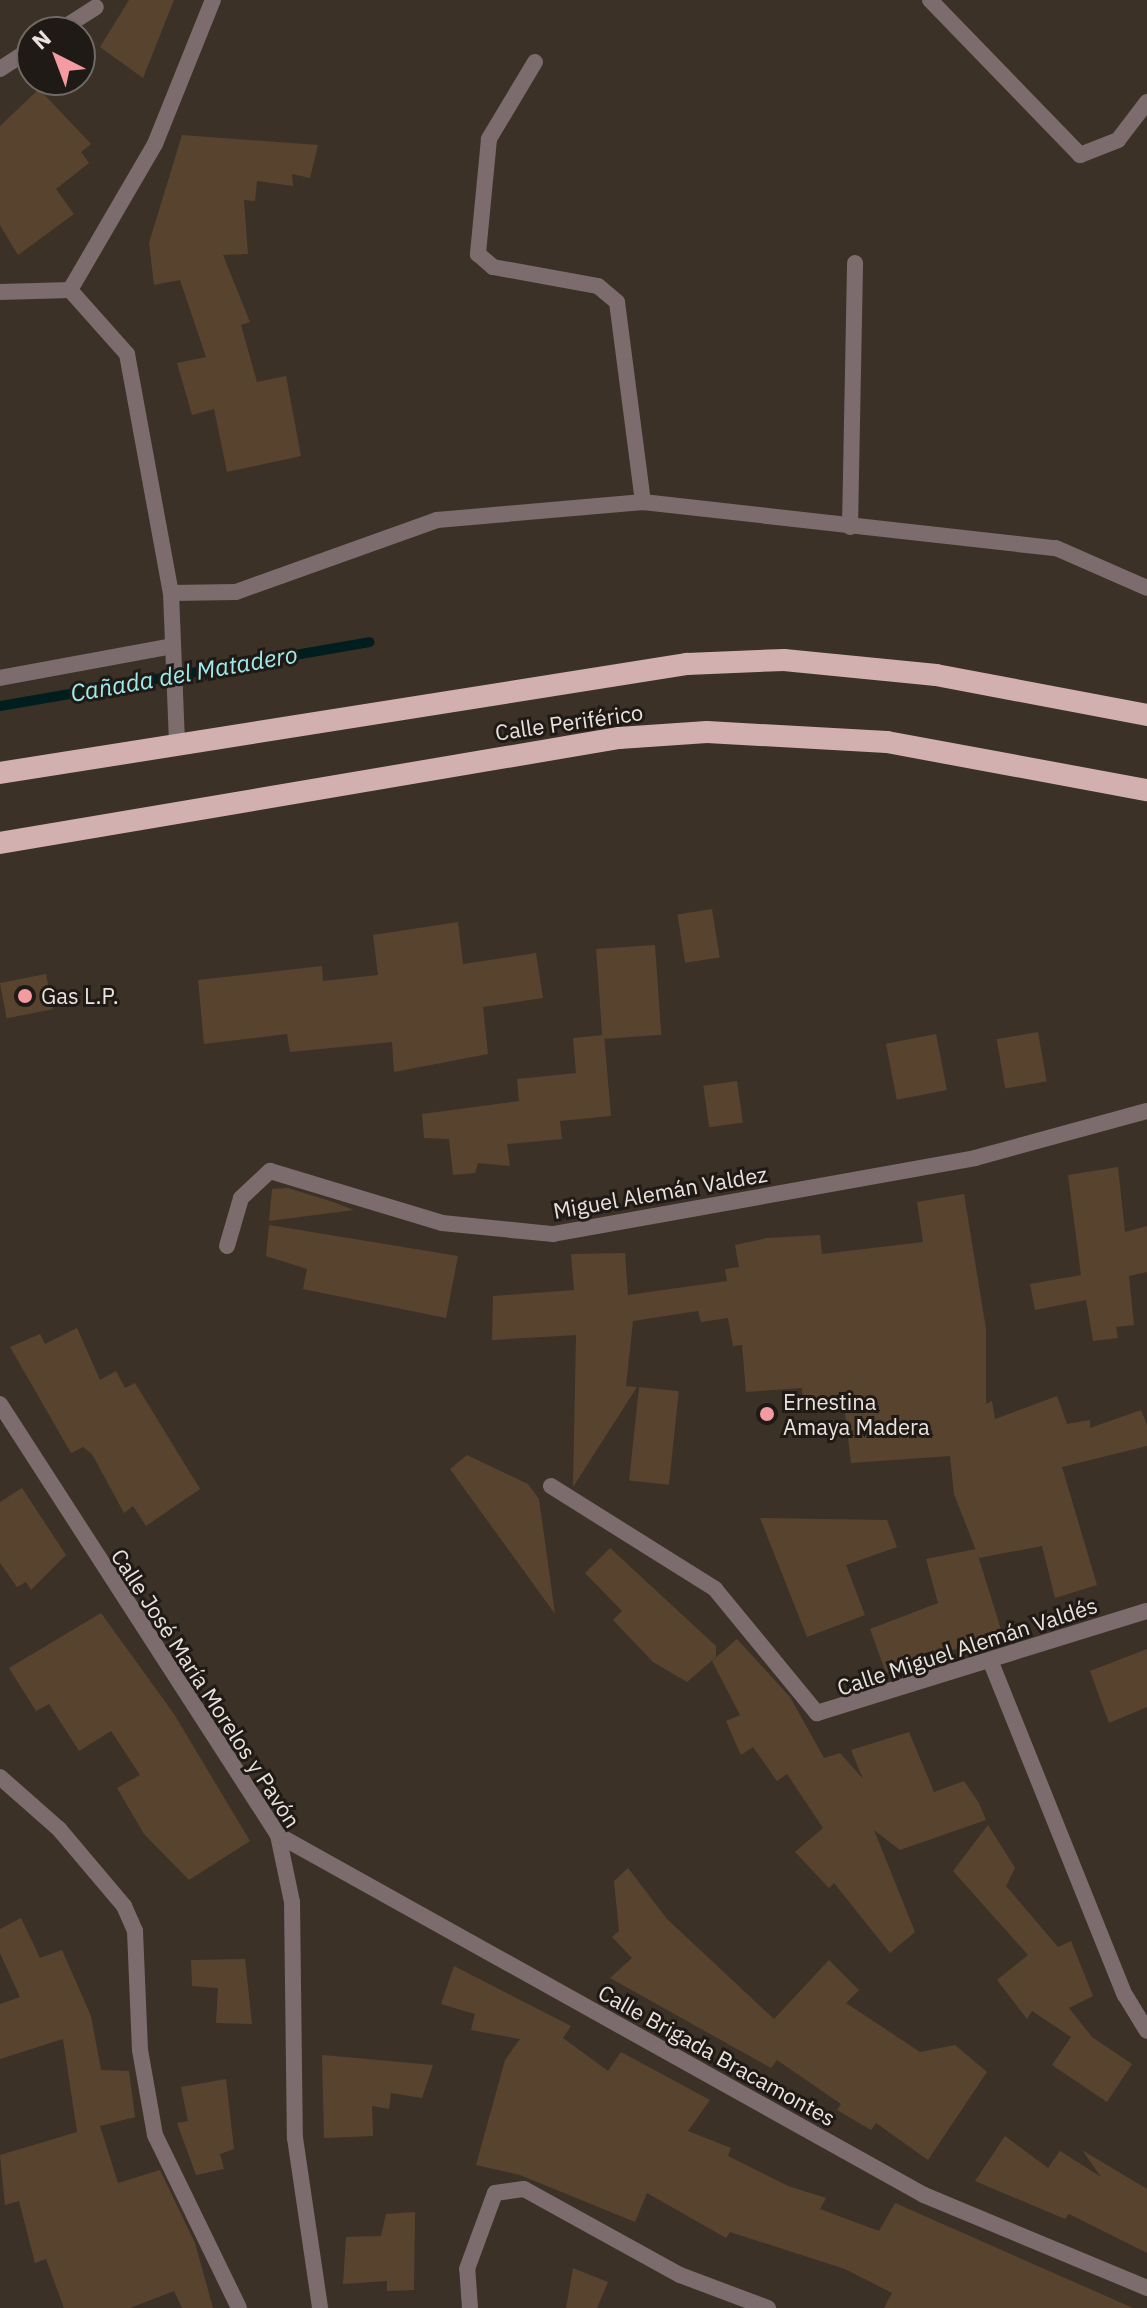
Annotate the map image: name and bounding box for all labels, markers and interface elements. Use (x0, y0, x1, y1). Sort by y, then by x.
north arrow (16, 16, 96, 96)
text: N (25, 23, 57, 55)
water label: Cañada del Matadero (68, 640, 300, 708)
street label: Calle Periférico (493, 699, 645, 745)
place label: Gas L.P. (41, 983, 119, 1009)
marker: Gas L.P. (16, 987, 34, 1005)
street label: Miguel Alemán Valdez (551, 1160, 769, 1224)
place label: Ernestina Amaya Madera (783, 1388, 930, 1440)
marker: Ernestina Amaya Madera (758, 1405, 776, 1423)
street label: Calle José María Morelos y Pavón (106, 1544, 306, 1832)
street label: Calle Miguel Alemán Valdés (834, 1591, 1100, 1701)
street label: Calle Brigada Bracamontes (594, 1979, 840, 2131)

